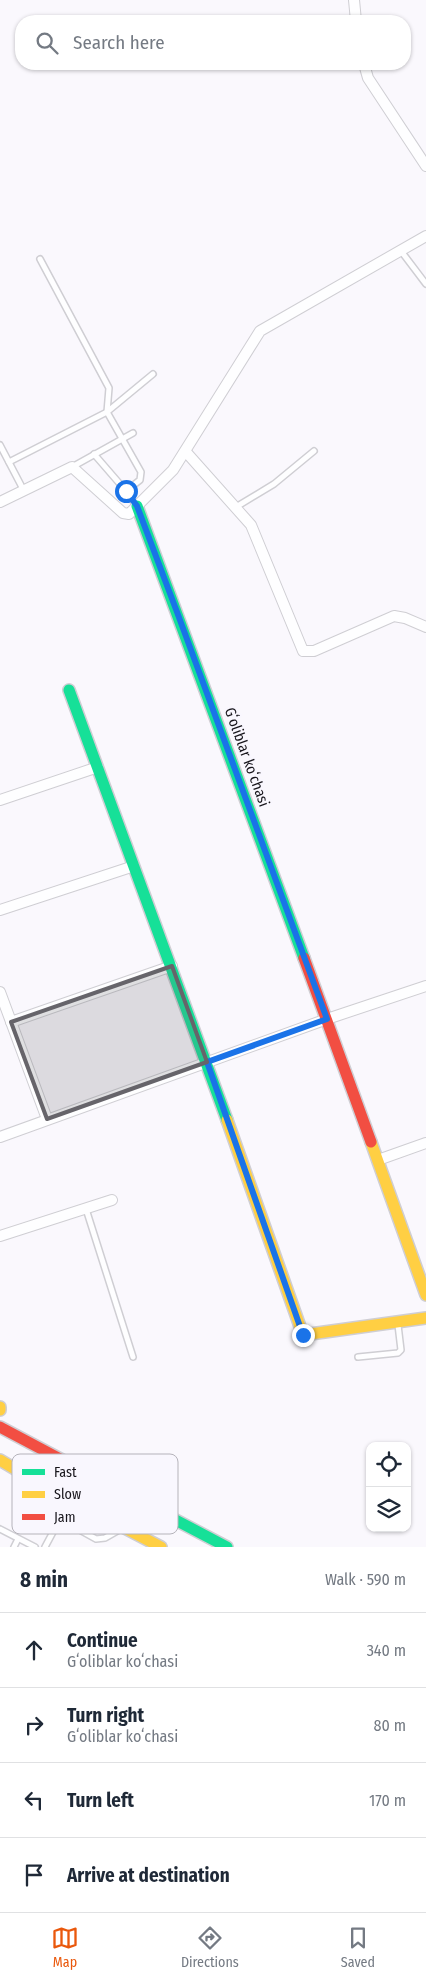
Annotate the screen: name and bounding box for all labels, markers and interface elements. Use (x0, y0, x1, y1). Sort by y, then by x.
search box (15, 15, 411, 70)
icon: search (33, 29, 61, 57)
text: Search here (73, 31, 165, 54)
route start (115, 480, 138, 503)
street label: Gʻoliblar koʻchasi (221, 705, 273, 809)
route end (292, 1324, 315, 1347)
map controls (366, 1442, 411, 1532)
button: locate (366, 1442, 411, 1487)
legend (12, 1454, 178, 1534)
text: Fast (54, 1464, 77, 1481)
text: Slow (54, 1486, 81, 1503)
button: layers (366, 1487, 411, 1532)
text: Jam (54, 1509, 75, 1526)
text: 8 min (20, 1567, 68, 1593)
text: Walk · 590 m (325, 1570, 406, 1589)
text: Continue (67, 1629, 138, 1652)
icon: ahead (20, 1636, 48, 1664)
text: 340 m (367, 1641, 406, 1660)
text: Gʻoliblar koʻchasi (67, 1652, 178, 1671)
text: Turn right (67, 1704, 144, 1727)
icon: right (20, 1711, 48, 1739)
text: 80 m (374, 1716, 406, 1735)
text: Gʻoliblar koʻchasi (67, 1727, 178, 1746)
icon: left (20, 1786, 48, 1814)
text: Turn left (67, 1789, 134, 1812)
text: 170 m (369, 1791, 406, 1810)
icon: arrive (20, 1861, 48, 1889)
text: Arrive at destination (67, 1864, 230, 1887)
tab: Map (51, 1924, 79, 1971)
tab: Directions (181, 1924, 239, 1971)
tab: Saved (341, 1924, 375, 1971)

